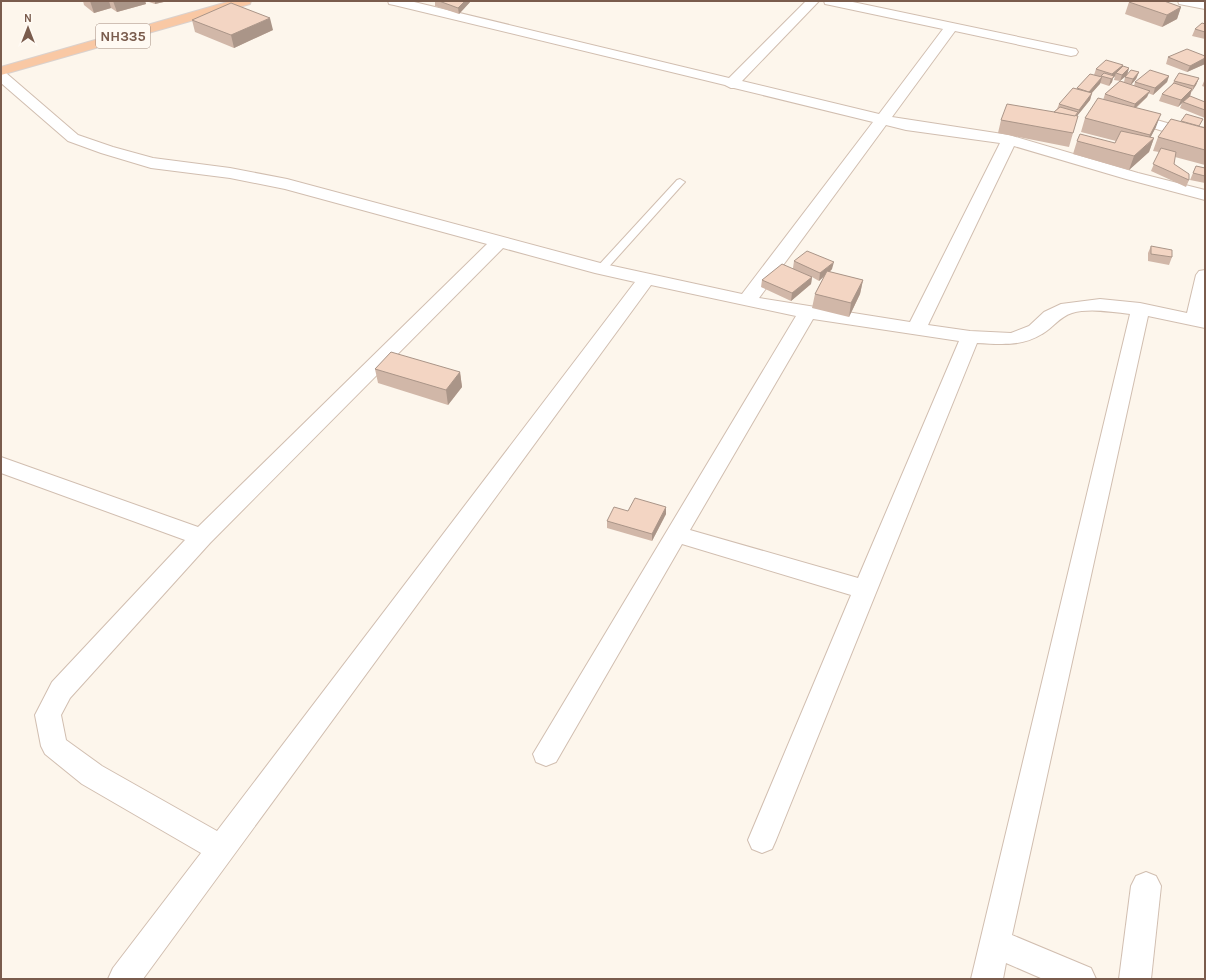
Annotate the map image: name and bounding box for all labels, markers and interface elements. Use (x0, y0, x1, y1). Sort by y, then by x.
north arrow (8, 8, 48, 48)
text: N (24, 12, 32, 25)
road number: NH335 (96, 24, 150, 48)

